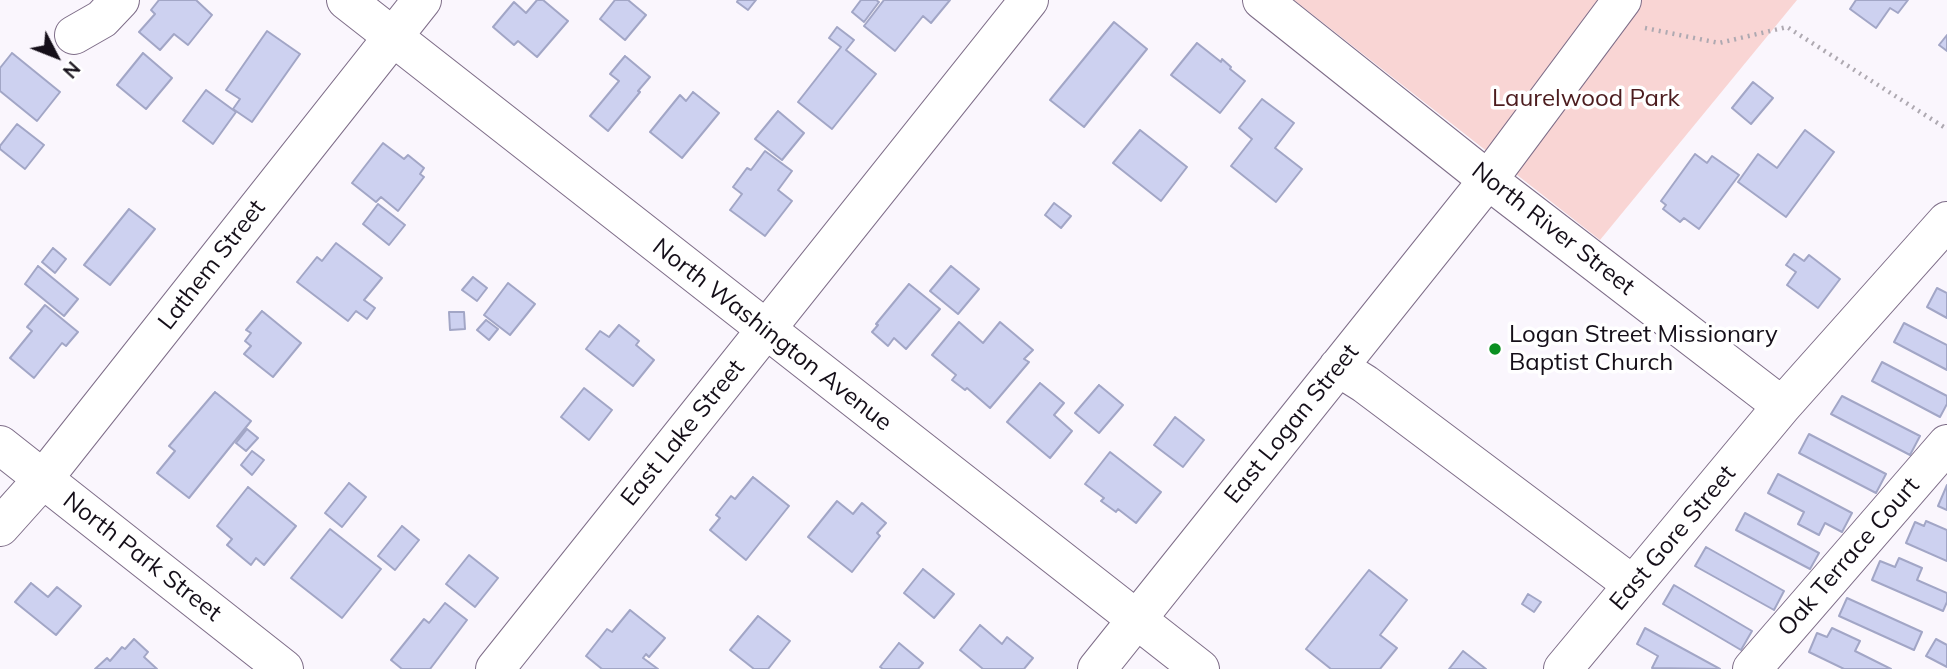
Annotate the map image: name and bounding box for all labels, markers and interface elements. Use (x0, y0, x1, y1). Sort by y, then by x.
north arrow (21, 21, 91, 91)
text: N (58, 57, 85, 83)
park label: Laurelwood Park (1492, 85, 1680, 113)
street label: North River Street (1466, 156, 1640, 302)
street label: Lathem Street (152, 194, 272, 336)
street label: North Washington Avenue (647, 233, 897, 437)
place label: Logan Street Missionary Baptist Church (1509, 321, 1778, 377)
street label: East Logan Street (1219, 338, 1365, 510)
marker: Logan Street Missionary Baptist Church (1487, 341, 1503, 357)
street label: East Lake Street (615, 354, 751, 512)
street label: East Gore Street (1604, 460, 1742, 616)
street label: Oak Terrace Court (1772, 472, 1926, 642)
street label: North Park Street (57, 486, 227, 628)

